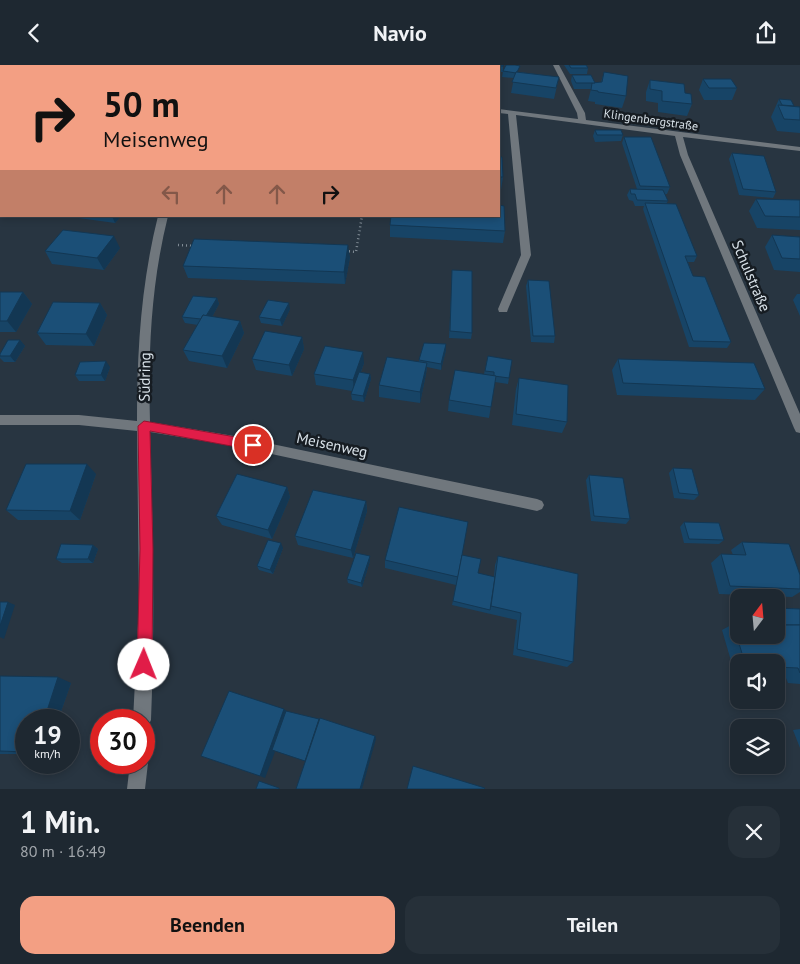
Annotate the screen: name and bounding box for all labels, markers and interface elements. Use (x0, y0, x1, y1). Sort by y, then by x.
icon: back (20, 19, 48, 47)
text: Navio (373, 19, 427, 47)
icon: share (752, 19, 780, 47)
text: 50 m (103, 81, 180, 127)
icon: right (20, 85, 85, 150)
street label: Klingenbergstraße (603, 105, 699, 134)
text: Meisenweg (103, 125, 209, 153)
icon: left (157, 180, 185, 208)
icon: ahead (210, 180, 238, 208)
icon: ahead (263, 180, 291, 208)
icon: right (316, 180, 344, 208)
street label: Schulstraße (728, 237, 775, 314)
street label: Südring (135, 352, 154, 402)
pin (232, 424, 274, 466)
street label: Meisenweg (295, 428, 369, 461)
icon: arrive (239, 431, 267, 459)
north arrow (730, 589, 785, 644)
map controls (730, 589, 785, 774)
position arrow (117, 638, 169, 690)
button: sound (730, 654, 785, 709)
speed limit sign: 30 (90, 709, 155, 774)
text: 19 (33, 719, 62, 751)
button: layers (730, 719, 785, 774)
text: km/h (34, 746, 61, 761)
text: 1 Min. (20, 802, 100, 841)
button: close (728, 806, 780, 858)
text: 80 m · 16:49 (20, 841, 106, 861)
button: Beenden (20, 896, 395, 954)
button: Teilen (405, 896, 780, 954)

